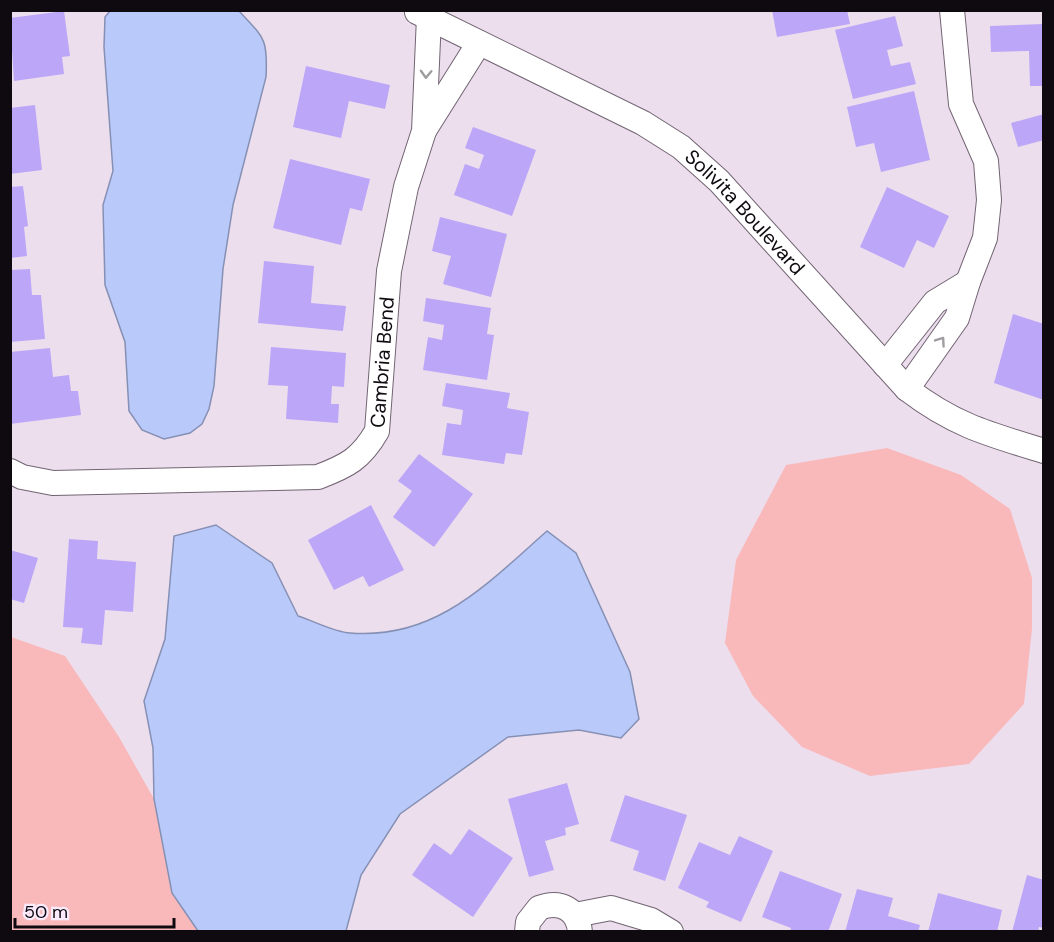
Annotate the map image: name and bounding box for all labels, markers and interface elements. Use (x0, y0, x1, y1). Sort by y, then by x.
one-way arrow (420, 70, 433, 79)
street label: Solivita Boulevard (679, 144, 810, 280)
street label: Cambria Bend (364, 296, 400, 429)
one-way arrow (933, 337, 944, 348)
scale bar (15, 891, 174, 929)
text: 50 m (24, 900, 68, 924)

